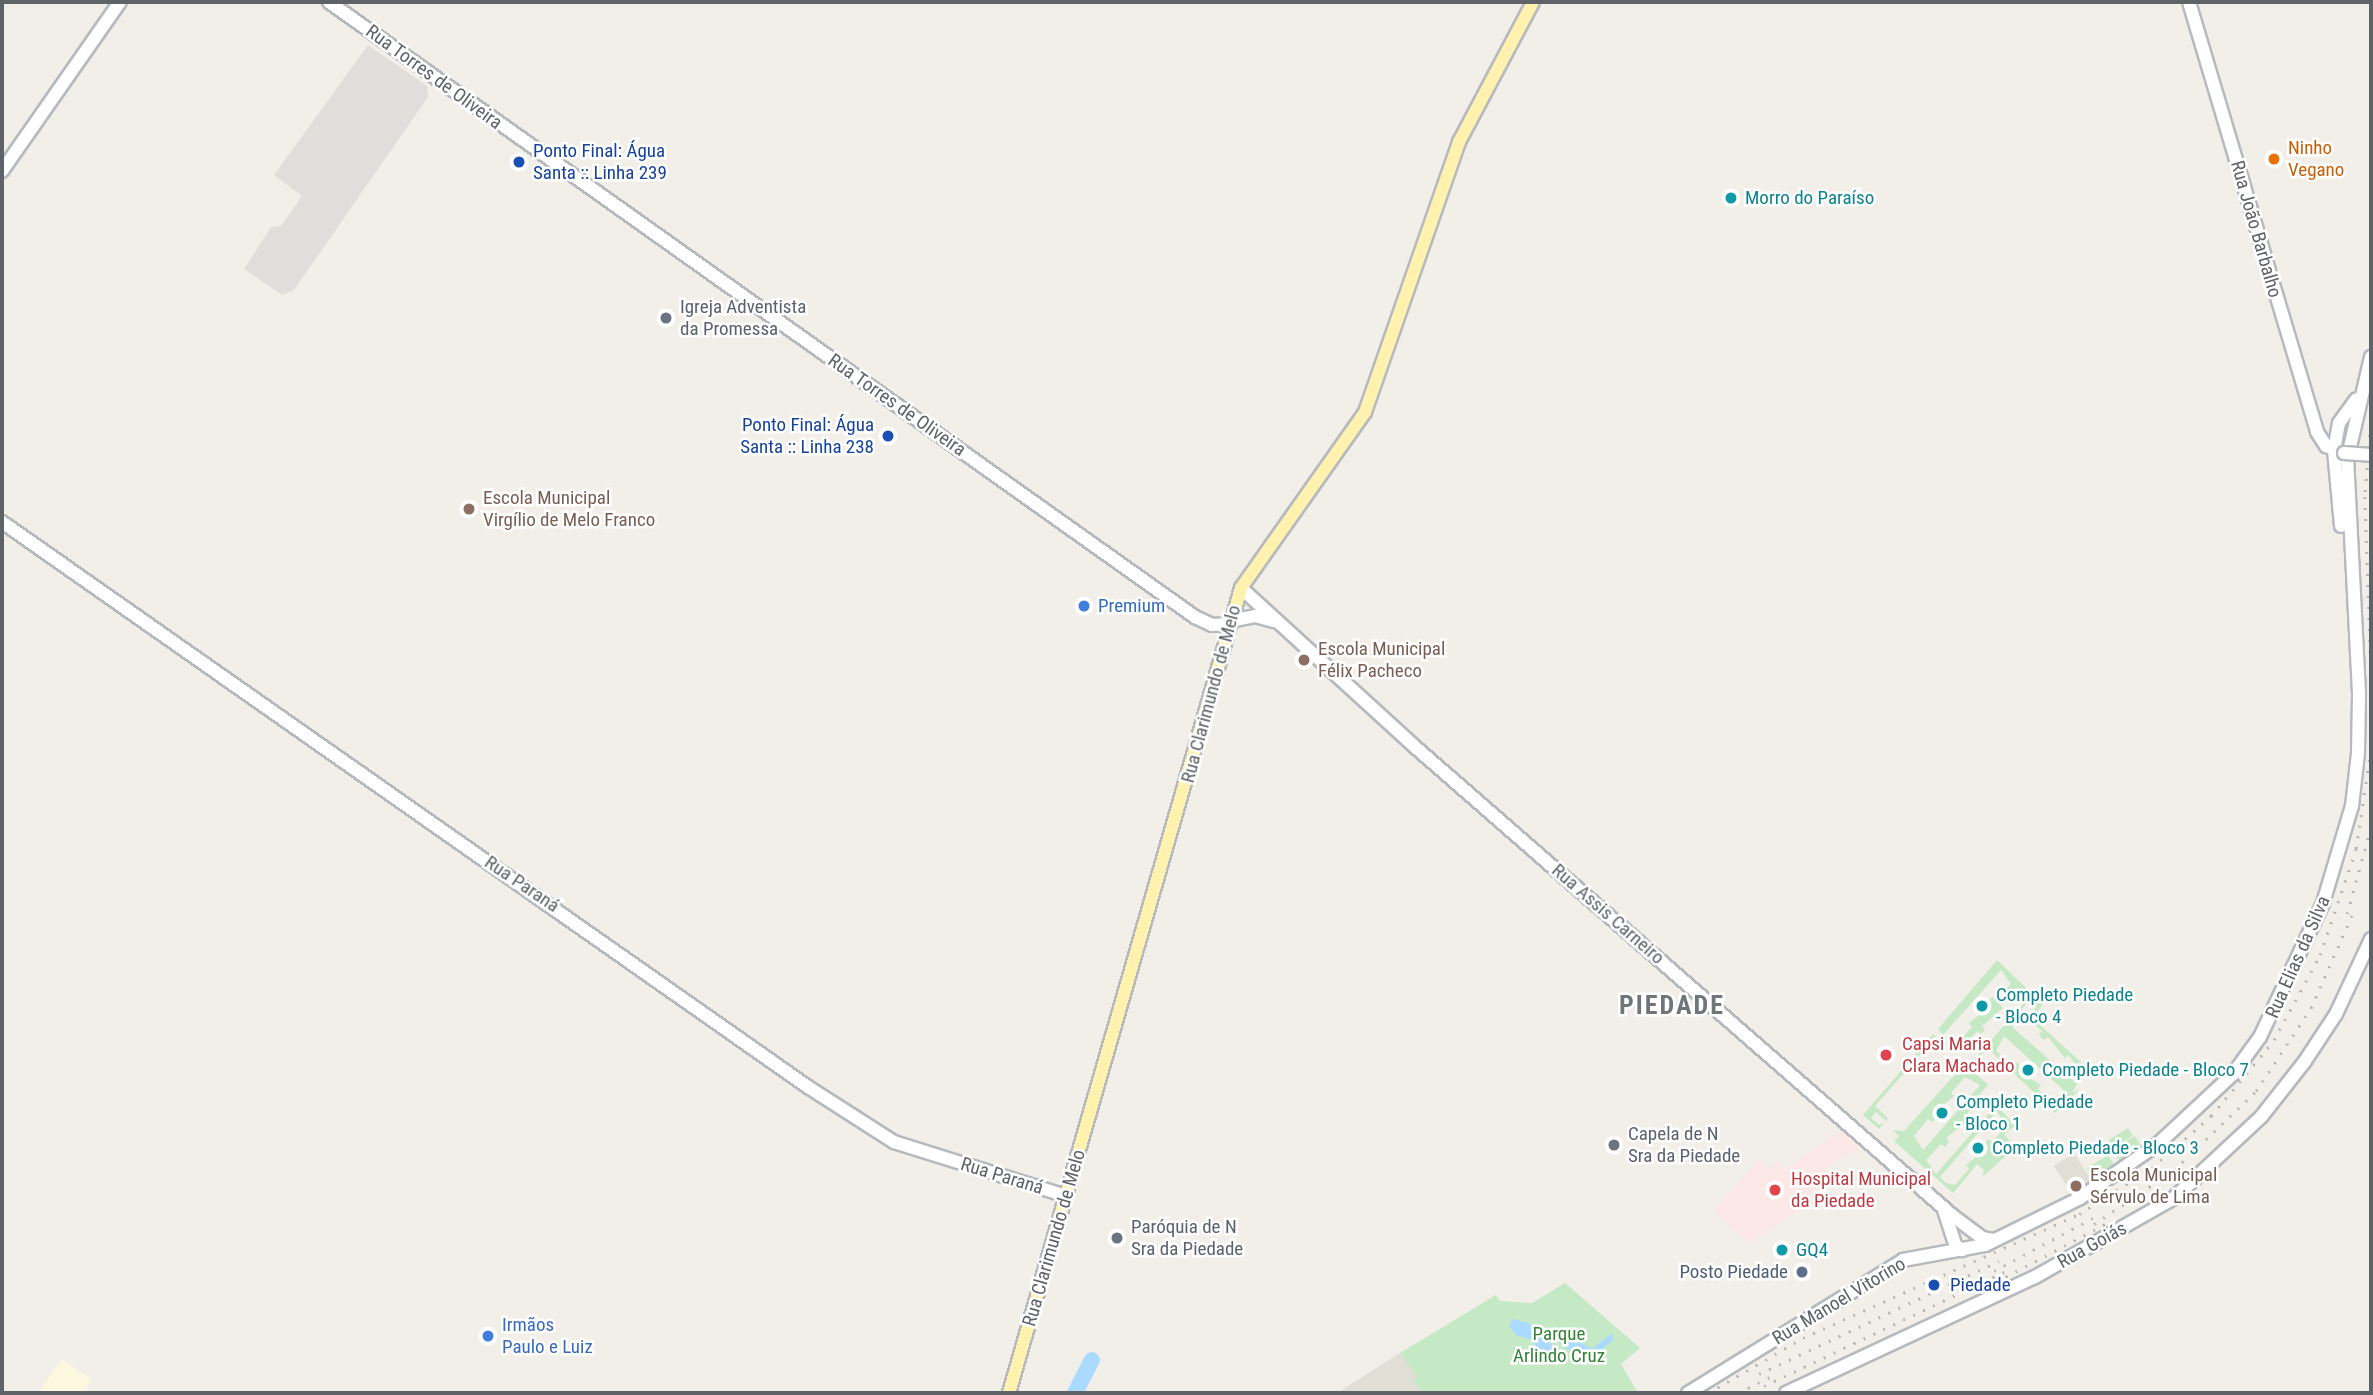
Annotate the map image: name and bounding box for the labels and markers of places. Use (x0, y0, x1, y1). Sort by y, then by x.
place label: Ninho Vegano (2288, 137, 2344, 181)
place label: Ponto Final: Água Santa :: Linha 239 (533, 140, 667, 184)
marker: Ninho Vegano (2266, 151, 2282, 167)
marker: Ponto Final: Água Santa :: Linha 239 (511, 154, 527, 170)
place label: Morro do Paraíso (1745, 187, 1874, 209)
marker: Morro do Paraíso (1723, 190, 1739, 206)
place label: Igreja Adventista da Promessa (680, 296, 806, 340)
marker: Igreja Adventista da Promessa (658, 310, 674, 326)
place label: Ponto Final: Água Santa :: Linha 238 (740, 414, 874, 458)
marker: Ponto Final: Água Santa :: Linha 238 (880, 428, 896, 444)
place label: Escola Municipal Virgílio de Melo Franco (483, 487, 655, 531)
marker: Escola Municipal Virgílio de Melo Franco (461, 501, 477, 517)
place label: Premium (1098, 595, 1165, 617)
marker: Premium (1076, 598, 1092, 614)
place label: Escola Municipal Félix Pacheco (1318, 638, 1445, 682)
marker: Escola Municipal Félix Pacheco (1296, 652, 1312, 668)
place label: Completo Piedade - Bloco 4 (1996, 984, 2133, 1028)
marker: Completo Piedade - Bloco 4 (1974, 998, 1990, 1014)
place label: Capsi Maria Clara Machado (1902, 1033, 2015, 1077)
marker: Capsi Maria Clara Machado (1876, 1045, 1896, 1065)
place label: Completo Piedade - Bloco 7 (2042, 1059, 2249, 1081)
marker: Completo Piedade - Bloco 7 (2020, 1062, 2036, 1078)
place label: Completo Piedade - Bloco 1 (1956, 1091, 2093, 1135)
marker: Completo Piedade - Bloco 1 (1934, 1105, 1950, 1121)
place label: Capela de N Sra da Piedade (1628, 1123, 1740, 1167)
marker: Capela de N Sra da Piedade (1606, 1137, 1622, 1153)
place label: Completo Piedade - Bloco 3 (1992, 1137, 2199, 1159)
marker: Completo Piedade - Bloco 3 (1970, 1140, 1986, 1156)
place label: Escola Municipal Sérvulo de Lima (2090, 1164, 2217, 1208)
place label: Hospital Municipal da Piedade (1791, 1168, 1931, 1212)
marker: Escola Municipal Sérvulo de Lima (2068, 1178, 2084, 1194)
marker: Hospital Municipal da Piedade (1765, 1180, 1785, 1200)
place label: Paróquia de N Sra da Piedade (1131, 1216, 1243, 1260)
marker: Paróquia de N Sra da Piedade (1109, 1230, 1125, 1246)
place label: GQ4 (1796, 1239, 1828, 1261)
marker: GQ4 (1774, 1242, 1790, 1258)
place label: Posto Piedade (1679, 1261, 1788, 1283)
marker: Posto Piedade (1794, 1264, 1810, 1280)
place label: Piedade (1950, 1274, 2011, 1296)
marker: Piedade (1924, 1275, 1944, 1295)
place label: Irmãos Paulo e Luiz (502, 1314, 593, 1358)
marker: Irmãos Paulo e Luiz (480, 1328, 496, 1344)

